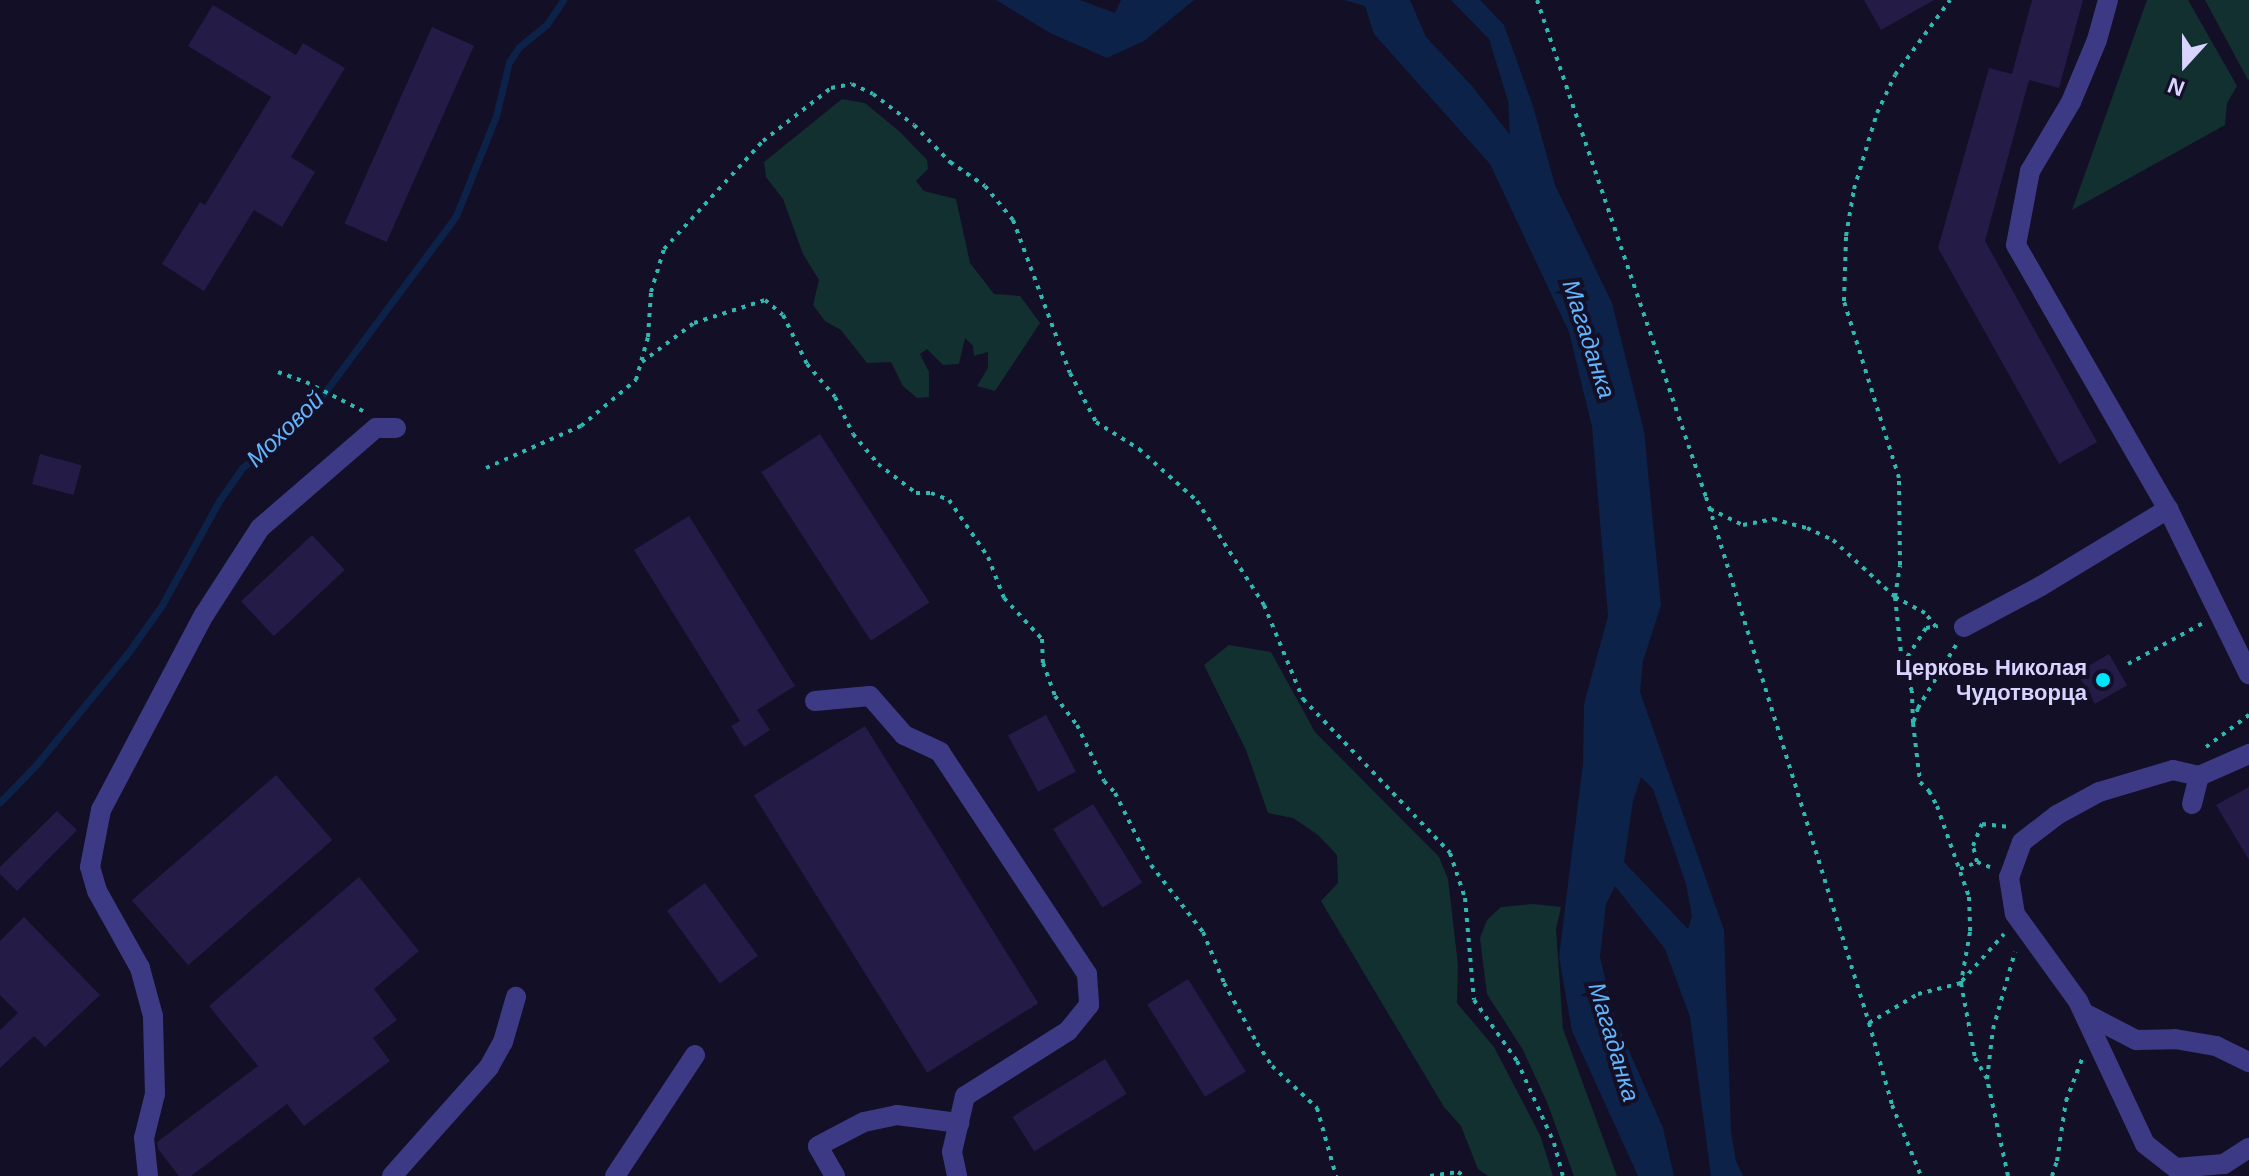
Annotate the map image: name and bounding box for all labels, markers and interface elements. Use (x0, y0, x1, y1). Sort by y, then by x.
north arrow (2145, 24, 2225, 104)
text: N (2164, 72, 2188, 101)
water label: Магаданка (1556, 276, 1622, 402)
water label: Моховой (240, 385, 330, 473)
place label: Церковь Николая Чудотворца (1896, 654, 2087, 706)
marker: Церковь Николая Чудотворца (2094, 671, 2112, 689)
water label: Магаданка (1582, 979, 1646, 1105)

